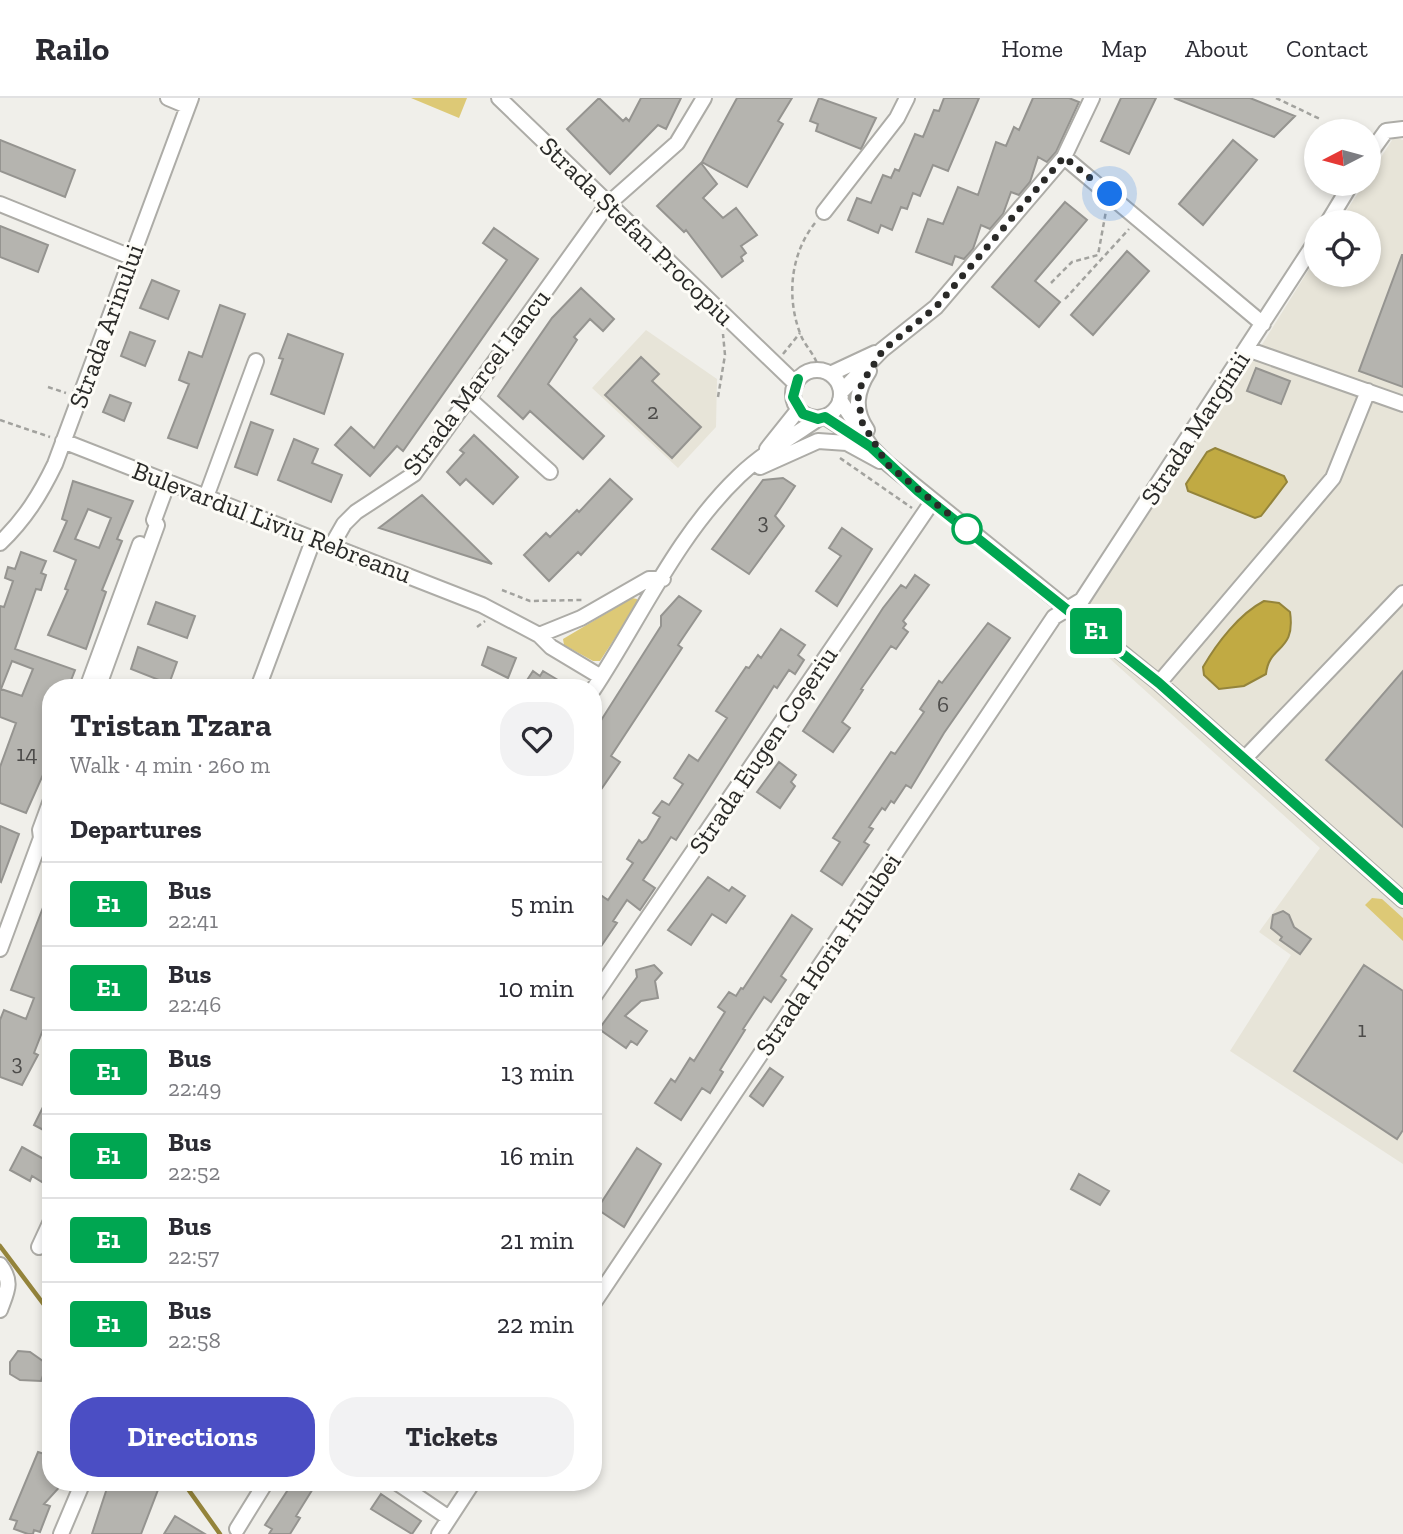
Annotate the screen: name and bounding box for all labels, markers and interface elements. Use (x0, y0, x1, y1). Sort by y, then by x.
text: Railo (35, 29, 109, 68)
text: Home (1001, 34, 1063, 63)
text: Map (1101, 34, 1147, 63)
text: About (1185, 34, 1248, 63)
text: Contact (1286, 34, 1368, 63)
north arrow (1304, 119, 1381, 196)
map controls (1304, 119, 1381, 287)
street label: Strada Ștefan Procopiu (533, 130, 741, 332)
your location (1092, 176, 1127, 211)
button: locate (1304, 210, 1381, 287)
street label: Strada Arinului (62, 240, 150, 412)
street label: Strada Marcel Iancu (395, 282, 557, 482)
street label: Strada Marginii (1133, 345, 1257, 511)
house number: 2 (647, 397, 659, 425)
street label: Bulevardul Liviu Rebreanu (128, 454, 417, 590)
house number: 3 (757, 507, 769, 535)
unlabelled marker (952, 514, 982, 544)
line badge: E1 (1064, 608, 1128, 654)
text: E1 (1084, 616, 1108, 645)
street label: Strada Eugen Coșeriu (682, 640, 845, 860)
house number: 6 (937, 690, 949, 718)
button: heart (500, 702, 574, 776)
text: Tristan Tzara (70, 705, 272, 744)
house number: 14 (16, 739, 38, 767)
text: Walk · 4 min · 260 m (70, 751, 270, 779)
text: Departures (70, 813, 202, 845)
street label: Strada Horia Hulubei (748, 847, 908, 1061)
text: Bus (168, 874, 211, 906)
text: 5 min (510, 888, 574, 920)
text: E1 (97, 889, 120, 918)
text: 22:41 (168, 906, 218, 934)
text: Bus (168, 958, 211, 990)
text: 10 min (498, 972, 574, 1004)
text: E1 (97, 973, 120, 1002)
text: 22:46 (168, 990, 221, 1018)
house number: 1 (1358, 1015, 1367, 1043)
text: Bus (168, 1042, 211, 1074)
house number: 3 (11, 1048, 23, 1076)
text: 13 min (501, 1056, 574, 1088)
text: E1 (97, 1057, 120, 1086)
text: 22:49 (168, 1074, 221, 1102)
text: Bus (168, 1126, 211, 1158)
text: 16 min (500, 1140, 574, 1172)
text: E1 (97, 1141, 120, 1170)
text: 22:52 (168, 1158, 220, 1186)
text: Bus (168, 1210, 211, 1242)
text: 21 min (500, 1224, 574, 1256)
text: E1 (97, 1225, 120, 1254)
text: 22:57 (168, 1242, 219, 1270)
text: Bus (168, 1294, 211, 1326)
text: 22 min (497, 1308, 574, 1340)
text: E1 (97, 1309, 120, 1338)
text: 22:58 (168, 1326, 221, 1354)
button: Directions (70, 1397, 315, 1477)
button: Tickets (329, 1397, 574, 1477)

